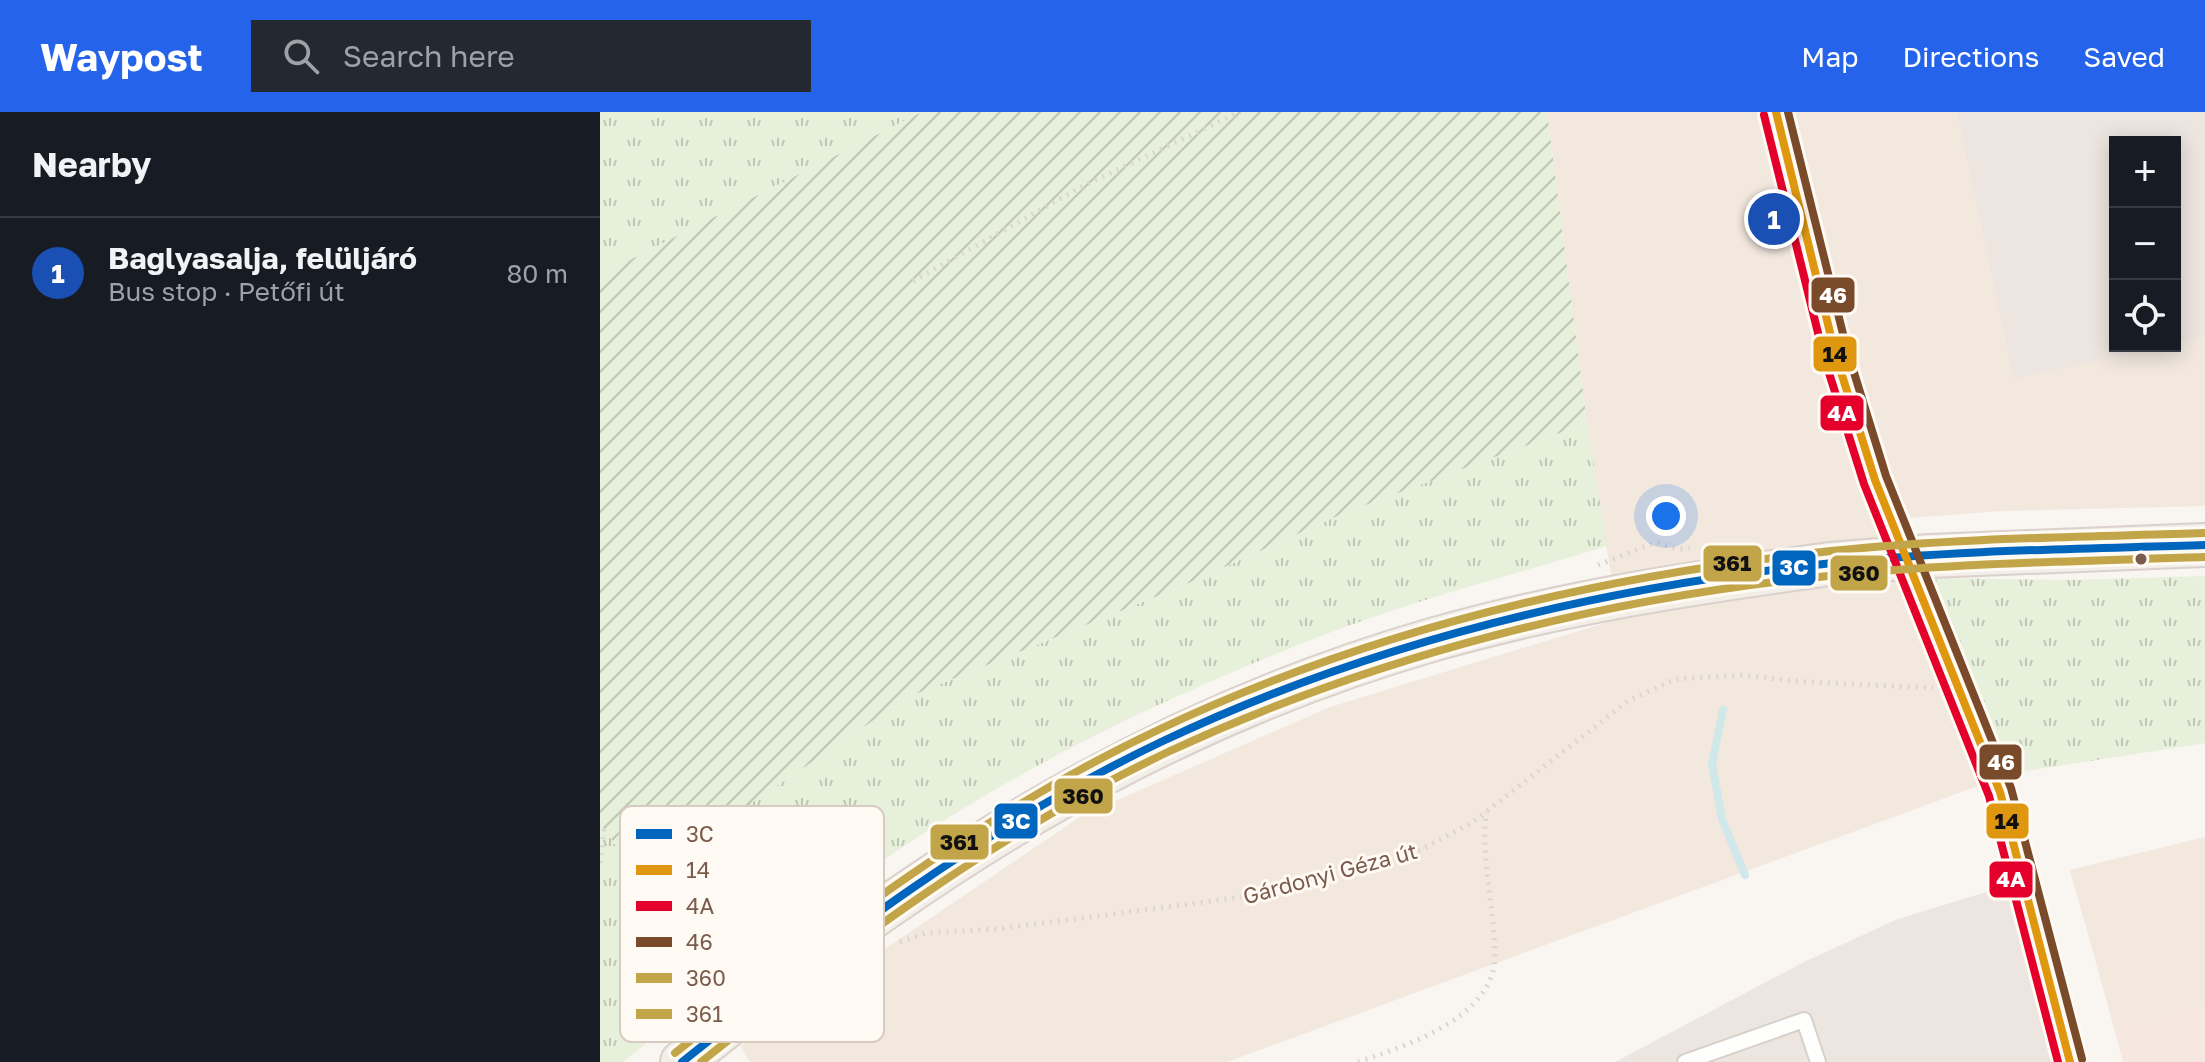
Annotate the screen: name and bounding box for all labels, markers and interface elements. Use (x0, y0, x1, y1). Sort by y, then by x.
search box (251, 20, 811, 92)
text: Waypost (40, 34, 203, 79)
icon: search (279, 34, 323, 78)
text: Search here (343, 38, 515, 74)
text: Map (1801, 40, 1858, 73)
text: Directions (1902, 40, 2039, 73)
text: Saved (2083, 40, 2165, 73)
map controls (2109, 136, 2181, 352)
button: + (2109, 136, 2181, 208)
text: Nearby (32, 144, 152, 184)
pin: 1 (1748, 189, 1800, 249)
button: − (2109, 208, 2181, 280)
text: Baglyasalja, felüljáró (108, 240, 417, 276)
text: 1 (51, 258, 65, 289)
text: 80 m (507, 258, 568, 289)
text: Bus stop · Petőfi út (108, 276, 345, 307)
line badge: 46 (1810, 276, 1856, 314)
button: locate (2109, 280, 2181, 352)
text: 46 (1819, 281, 1847, 308)
line badge: 14 (1812, 335, 1858, 373)
text: 14 (1822, 340, 1848, 367)
line badge: 4A (1819, 394, 1865, 432)
text: 4A (1827, 399, 1857, 426)
your location (1646, 496, 1686, 536)
line badge: 361 (1702, 544, 1763, 583)
text: 361 (1713, 549, 1751, 576)
line badge: 3C (1771, 549, 1817, 587)
unlabelled marker (2133, 551, 2149, 567)
text: 3C (1779, 553, 1809, 580)
line badge: 360 (1829, 554, 1889, 592)
text: 360 (1838, 559, 1880, 586)
line badge: 46 (1978, 743, 2023, 781)
text: 46 (1987, 748, 2015, 775)
line badge: 360 (1053, 777, 1114, 815)
text: 360 (1062, 782, 1104, 809)
line badge: 3C (993, 802, 1039, 840)
line badge: 14 (1985, 802, 2030, 840)
legend (620, 806, 884, 1042)
text: 3C (1001, 807, 1031, 834)
text: 14 (1994, 807, 2020, 834)
text: 3C (686, 820, 714, 847)
line badge: 361 (929, 823, 990, 861)
text: 361 (940, 828, 978, 855)
street label: Gárdonyi Géza út (1240, 837, 1420, 909)
text: 14 (686, 856, 710, 883)
line badge: 4A (1988, 860, 2034, 899)
text: 4A (1996, 865, 2026, 892)
text: 4A (686, 892, 714, 919)
text: 46 (686, 928, 713, 955)
text: 360 (686, 964, 726, 991)
text: 361 (686, 1000, 723, 1027)

